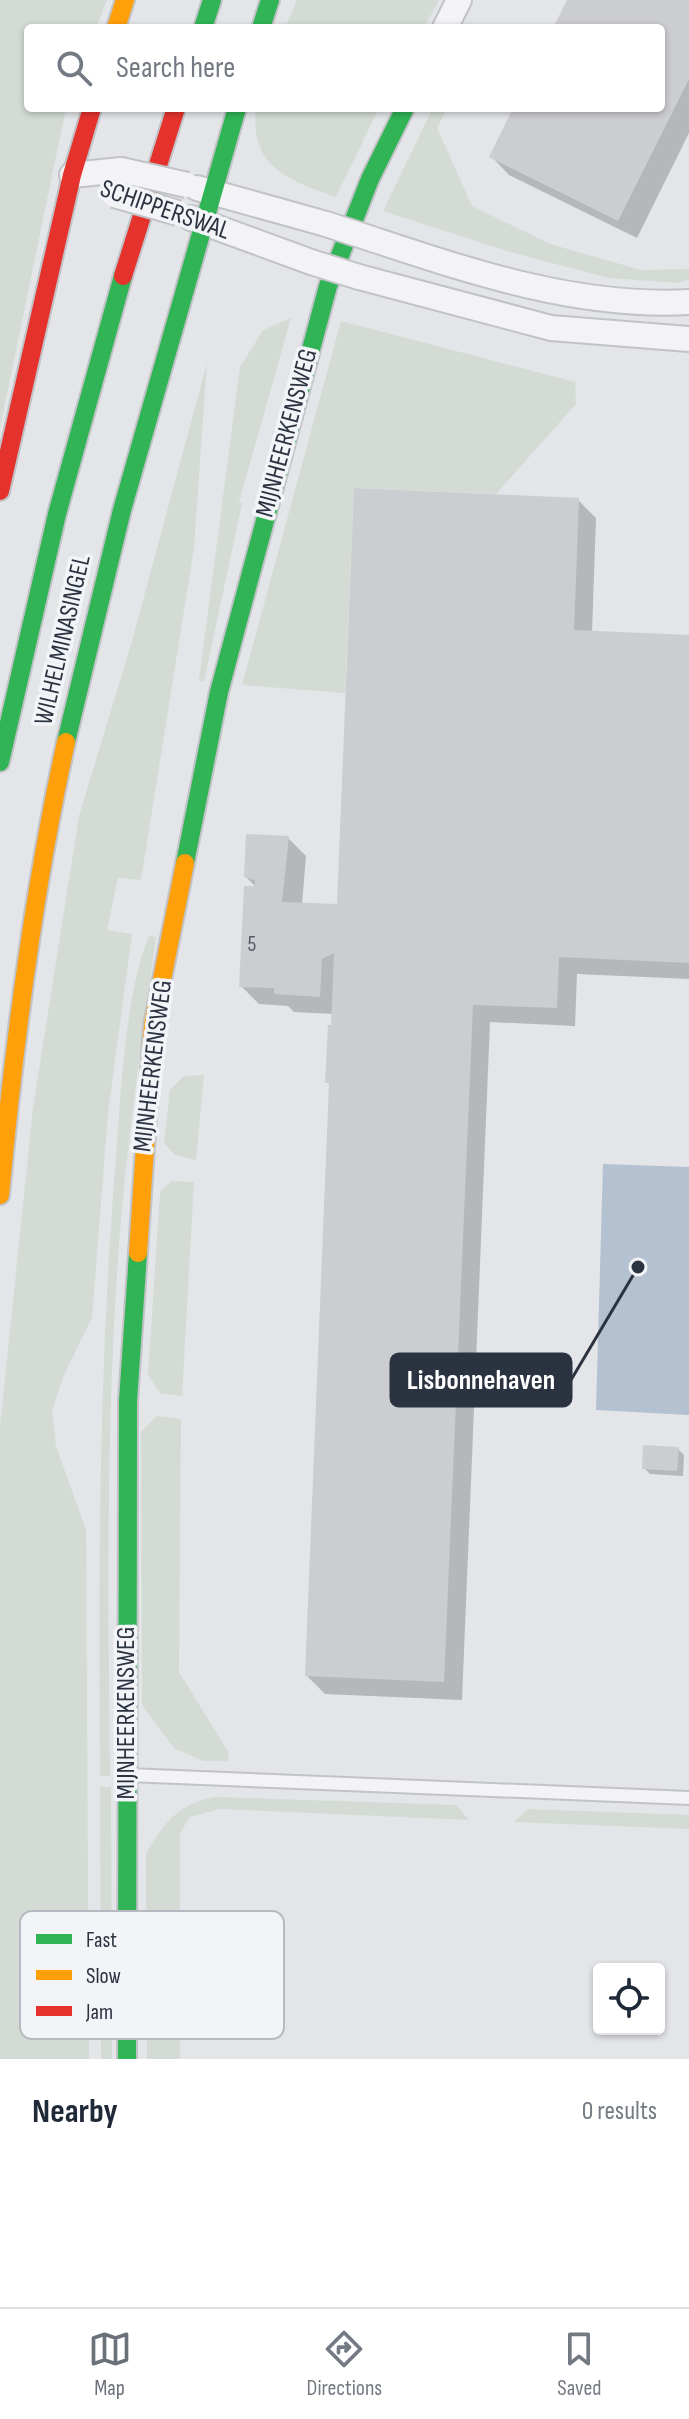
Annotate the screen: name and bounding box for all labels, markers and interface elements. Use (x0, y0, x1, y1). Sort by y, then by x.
search box (24, 24, 665, 112)
icon: search (52, 46, 96, 90)
text: Search here (116, 50, 235, 86)
street label: SCHIPPERSWAL (96, 173, 234, 247)
street label: MIJNHEERKENSWEG (250, 345, 324, 521)
street label: WILHELMINASINGEL (28, 552, 98, 728)
house number: 5 (248, 931, 257, 958)
street label: MIJNHEERKENSWEG (127, 978, 179, 1154)
callout: Lisbonnehaven (391, 1354, 571, 1406)
text: Lisbonnehaven (407, 1364, 555, 1397)
street label: MIJNHEERKENSWEG (111, 1627, 142, 1799)
legend (20, 1911, 284, 2039)
text: Fast (86, 1927, 117, 1954)
text: Slow (86, 1963, 121, 1990)
map controls (593, 1963, 665, 2035)
button: locate (593, 1963, 665, 2035)
text: Jam (85, 1999, 113, 2026)
text: Nearby (32, 2091, 118, 2132)
text: 0 results (582, 2096, 657, 2127)
tab: Map (88, 2327, 132, 2402)
tab: Directions (307, 2327, 382, 2402)
tab: Saved (557, 2327, 601, 2402)

